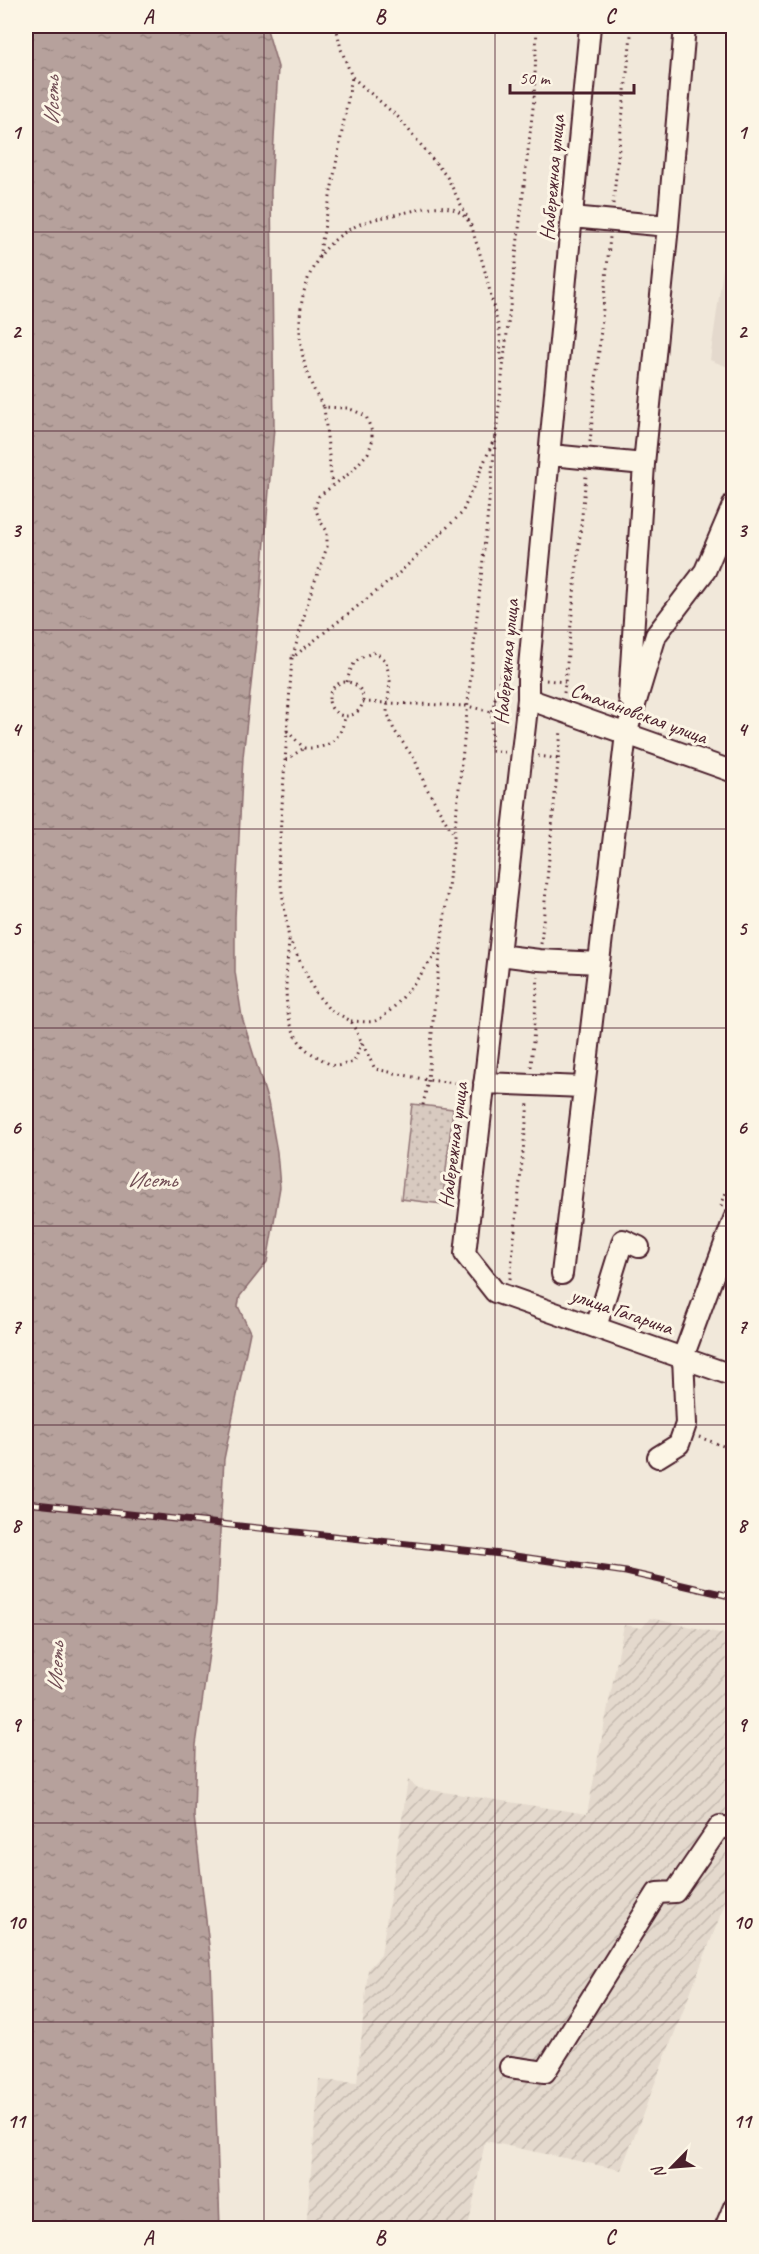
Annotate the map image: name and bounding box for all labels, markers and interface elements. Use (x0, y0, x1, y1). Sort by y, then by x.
text: A (143, 4, 155, 29)
text: B (375, 4, 387, 29)
text: C (605, 4, 617, 29)
scale bar (510, 57, 634, 95)
text: 50 m (519, 67, 552, 89)
water label: Исеть (38, 74, 66, 126)
street label: Набережная улица (534, 113, 571, 242)
text: 1 (12, 120, 23, 145)
text: 1 (738, 120, 749, 145)
text: 2 (12, 319, 23, 344)
text: 2 (738, 319, 749, 344)
text: 3 (12, 518, 23, 543)
text: 3 (738, 518, 749, 543)
street label: Набережная улица (488, 597, 525, 726)
street label: Стахановская улица (567, 676, 712, 750)
text: 4 (12, 717, 24, 742)
text: 4 (738, 717, 750, 742)
text: 5 (12, 916, 23, 941)
text: 5 (738, 916, 749, 941)
street label: Набережная улица (432, 1079, 474, 1209)
text: 6 (11, 1115, 22, 1140)
text: 6 (737, 1115, 748, 1140)
water label: Исеть (127, 1166, 179, 1194)
street label: улица Гагарина (566, 1281, 678, 1341)
text: 7 (12, 1314, 23, 1339)
text: 7 (738, 1314, 749, 1339)
text: 8 (12, 1513, 24, 1538)
text: 8 (738, 1513, 750, 1538)
water label: Исеть (41, 1640, 71, 1692)
text: 9 (12, 1712, 23, 1737)
text: 9 (738, 1712, 749, 1737)
text: 10 (7, 1910, 27, 1935)
text: 10 (733, 1910, 753, 1935)
text: 11 (7, 2109, 27, 2134)
text: 11 (733, 2109, 753, 2134)
north arrow (642, 2137, 702, 2197)
text: N (647, 2161, 670, 2182)
text: A (143, 2225, 155, 2250)
text: B (375, 2225, 387, 2250)
text: C (605, 2225, 617, 2250)

